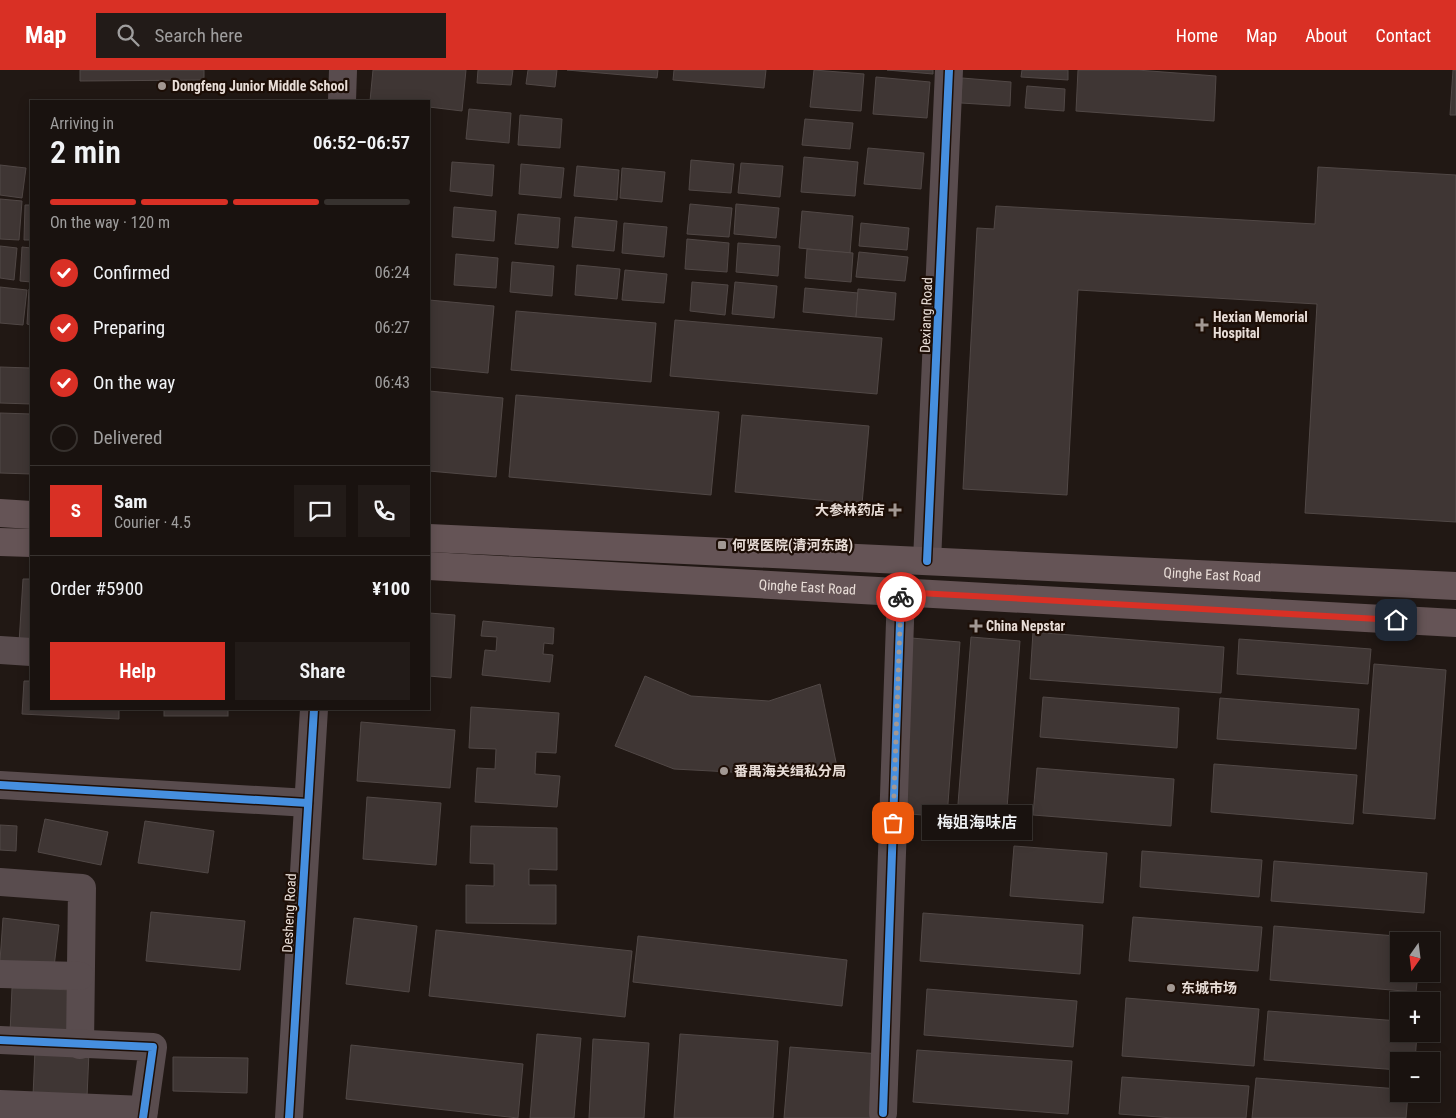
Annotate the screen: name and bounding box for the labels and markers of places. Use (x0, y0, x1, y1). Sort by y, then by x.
place label: Dongfeng Junior Middle School (172, 78, 348, 94)
marker: Dongfeng Junior Middle School (156, 80, 168, 92)
place label: Hexian Memorial Hospital (1213, 309, 1308, 341)
marker: Hexian Memorial Hospital (1195, 318, 1209, 332)
place label: 大参林药店 (815, 502, 885, 518)
marker: 大参林药店 (889, 504, 901, 516)
place label: 何贤医院(清河东路) (732, 537, 853, 554)
marker: 何贤医院(清河东路) (716, 539, 728, 551)
pin (1375, 599, 1417, 641)
place label: China Nepstar (986, 618, 1066, 634)
marker: China Nepstar (970, 620, 982, 632)
place label: 番禺海关缉私分局 (734, 763, 846, 779)
marker: 番禺海关缉私分局 (718, 765, 730, 777)
pin (872, 802, 914, 844)
callout: 梅姐海味店 (923, 806, 1033, 840)
place label: 东城市场 (1181, 980, 1237, 996)
marker: 东城市场 (1165, 982, 1177, 994)

